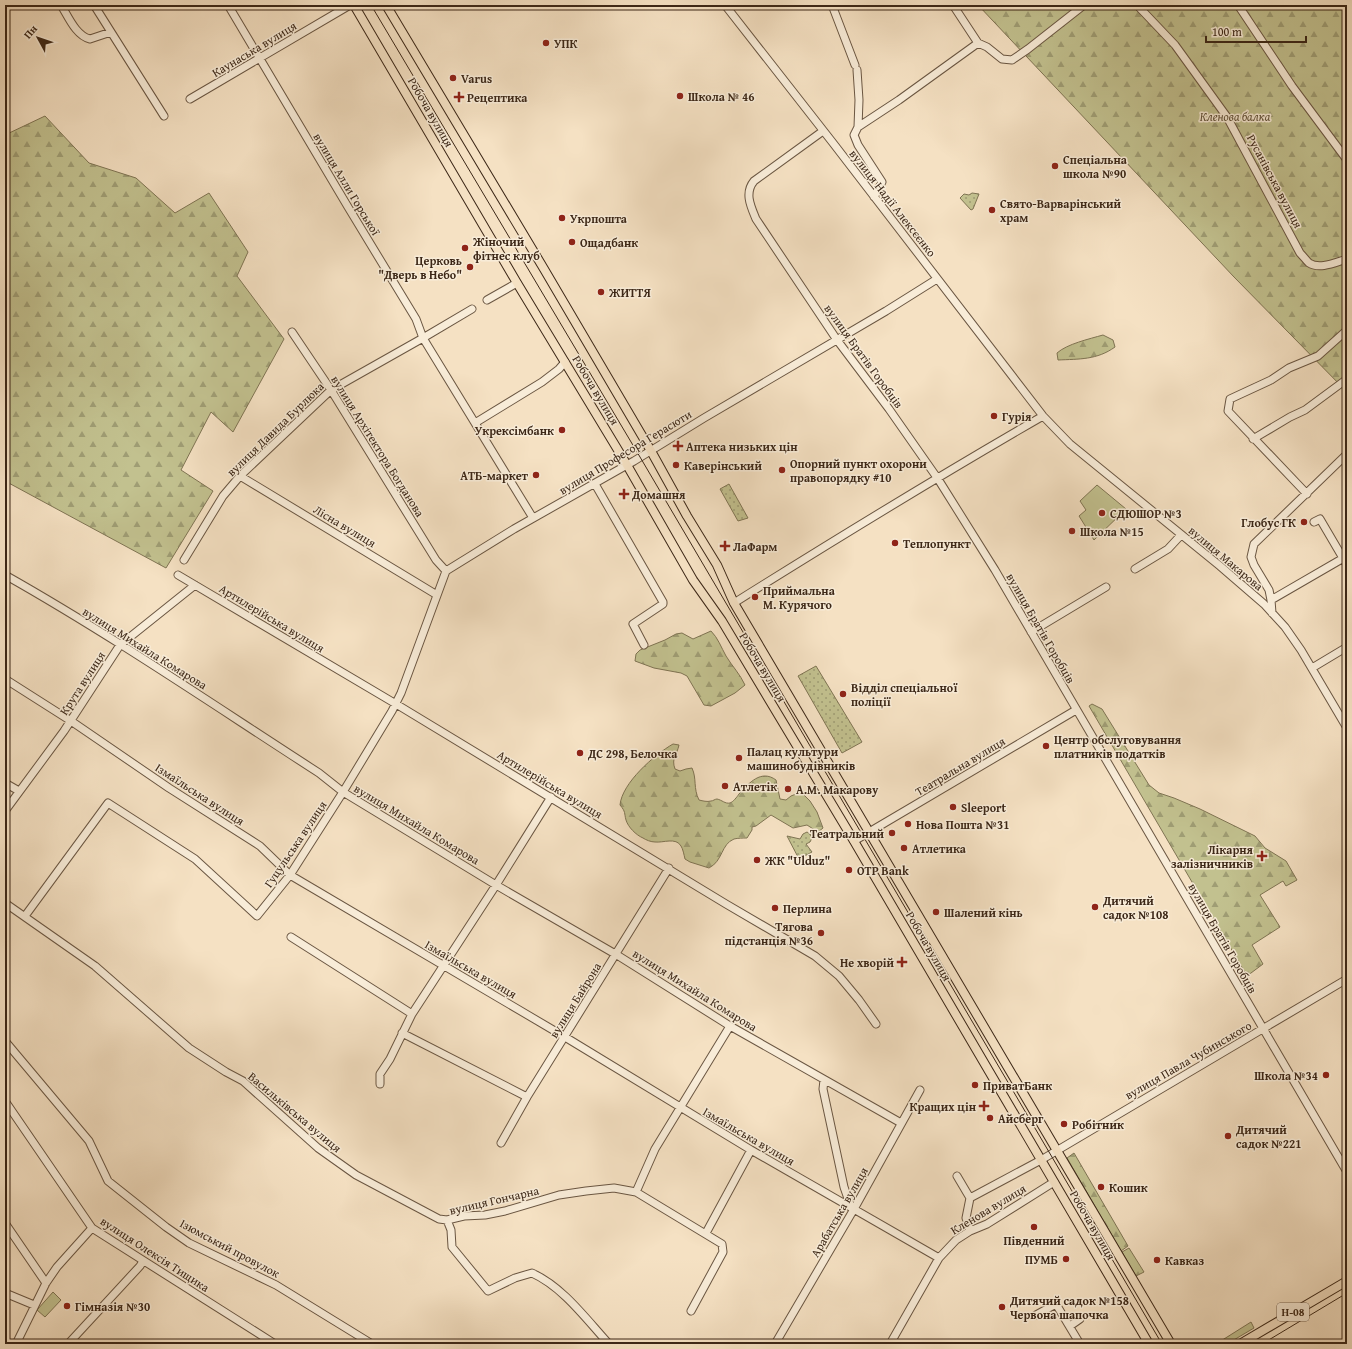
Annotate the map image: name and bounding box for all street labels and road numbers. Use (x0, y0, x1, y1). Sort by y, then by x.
street label: Каунаська вулиця (208, 17, 300, 81)
street label: Робоча вулиця (404, 74, 458, 150)
street label: вулиця Алли Горської (310, 129, 385, 239)
street label: Русанівська вулиця (1243, 131, 1307, 231)
street label: вулиця Надії Алексєєнко (846, 146, 940, 260)
street label: вулиця Братів Горобців (820, 301, 908, 412)
street label: Робоча вулиця (569, 352, 623, 428)
street label: вулиця Архітектора Богданова (327, 372, 429, 520)
street label: вулиця Давида Бурлюка (223, 378, 328, 480)
street label: вулиця Професора Герасюти (555, 406, 695, 498)
street label: Лісна вулиця (311, 501, 379, 551)
street label: вулиця Макарова (1185, 522, 1267, 594)
street label: вулиця Братів Горобців (1002, 570, 1080, 686)
street label: Артилерійська вулиця (216, 580, 328, 656)
street label: вулиця Михайла Комарова (80, 603, 211, 693)
street label: Робоча вулиця (736, 629, 790, 705)
street label: Крута вулиця (55, 648, 109, 718)
street label: Театральна вулиця (912, 732, 1008, 800)
street label: Артилерійська вулиця (494, 746, 606, 822)
street label: Ізмаїльська вулиця (152, 759, 248, 829)
street label: вулиця Михайла Комарова (351, 780, 483, 868)
street label: Гуцульська вулиця (260, 797, 330, 891)
street label: вулиця Братів Горобців (1184, 880, 1262, 996)
street label: Робоча вулиця (902, 908, 956, 984)
street label: Ізмаїльська вулиця (422, 936, 520, 1002)
street label: вулиця Михайла Комарова (630, 945, 761, 1035)
street label: вулиця Байрона (545, 959, 605, 1041)
street label: вулиця Павла Чубинського (1121, 1017, 1255, 1103)
street label: Васильківська вулиця (245, 1068, 345, 1156)
street label: Ізмаїльська вулиця (700, 1103, 798, 1169)
street label: Арабатська вулиця (806, 1164, 872, 1260)
street label: Кленова вулиця (947, 1180, 1029, 1238)
street label: вулиця Гончарна (448, 1181, 541, 1219)
street label: Робоча вулиця (1066, 1187, 1120, 1263)
street label: вулиця Олексія Тищика (97, 1212, 213, 1296)
street label: Ізюмський провулок (177, 1215, 283, 1282)
road number: Н-08 (1277, 1303, 1309, 1321)

